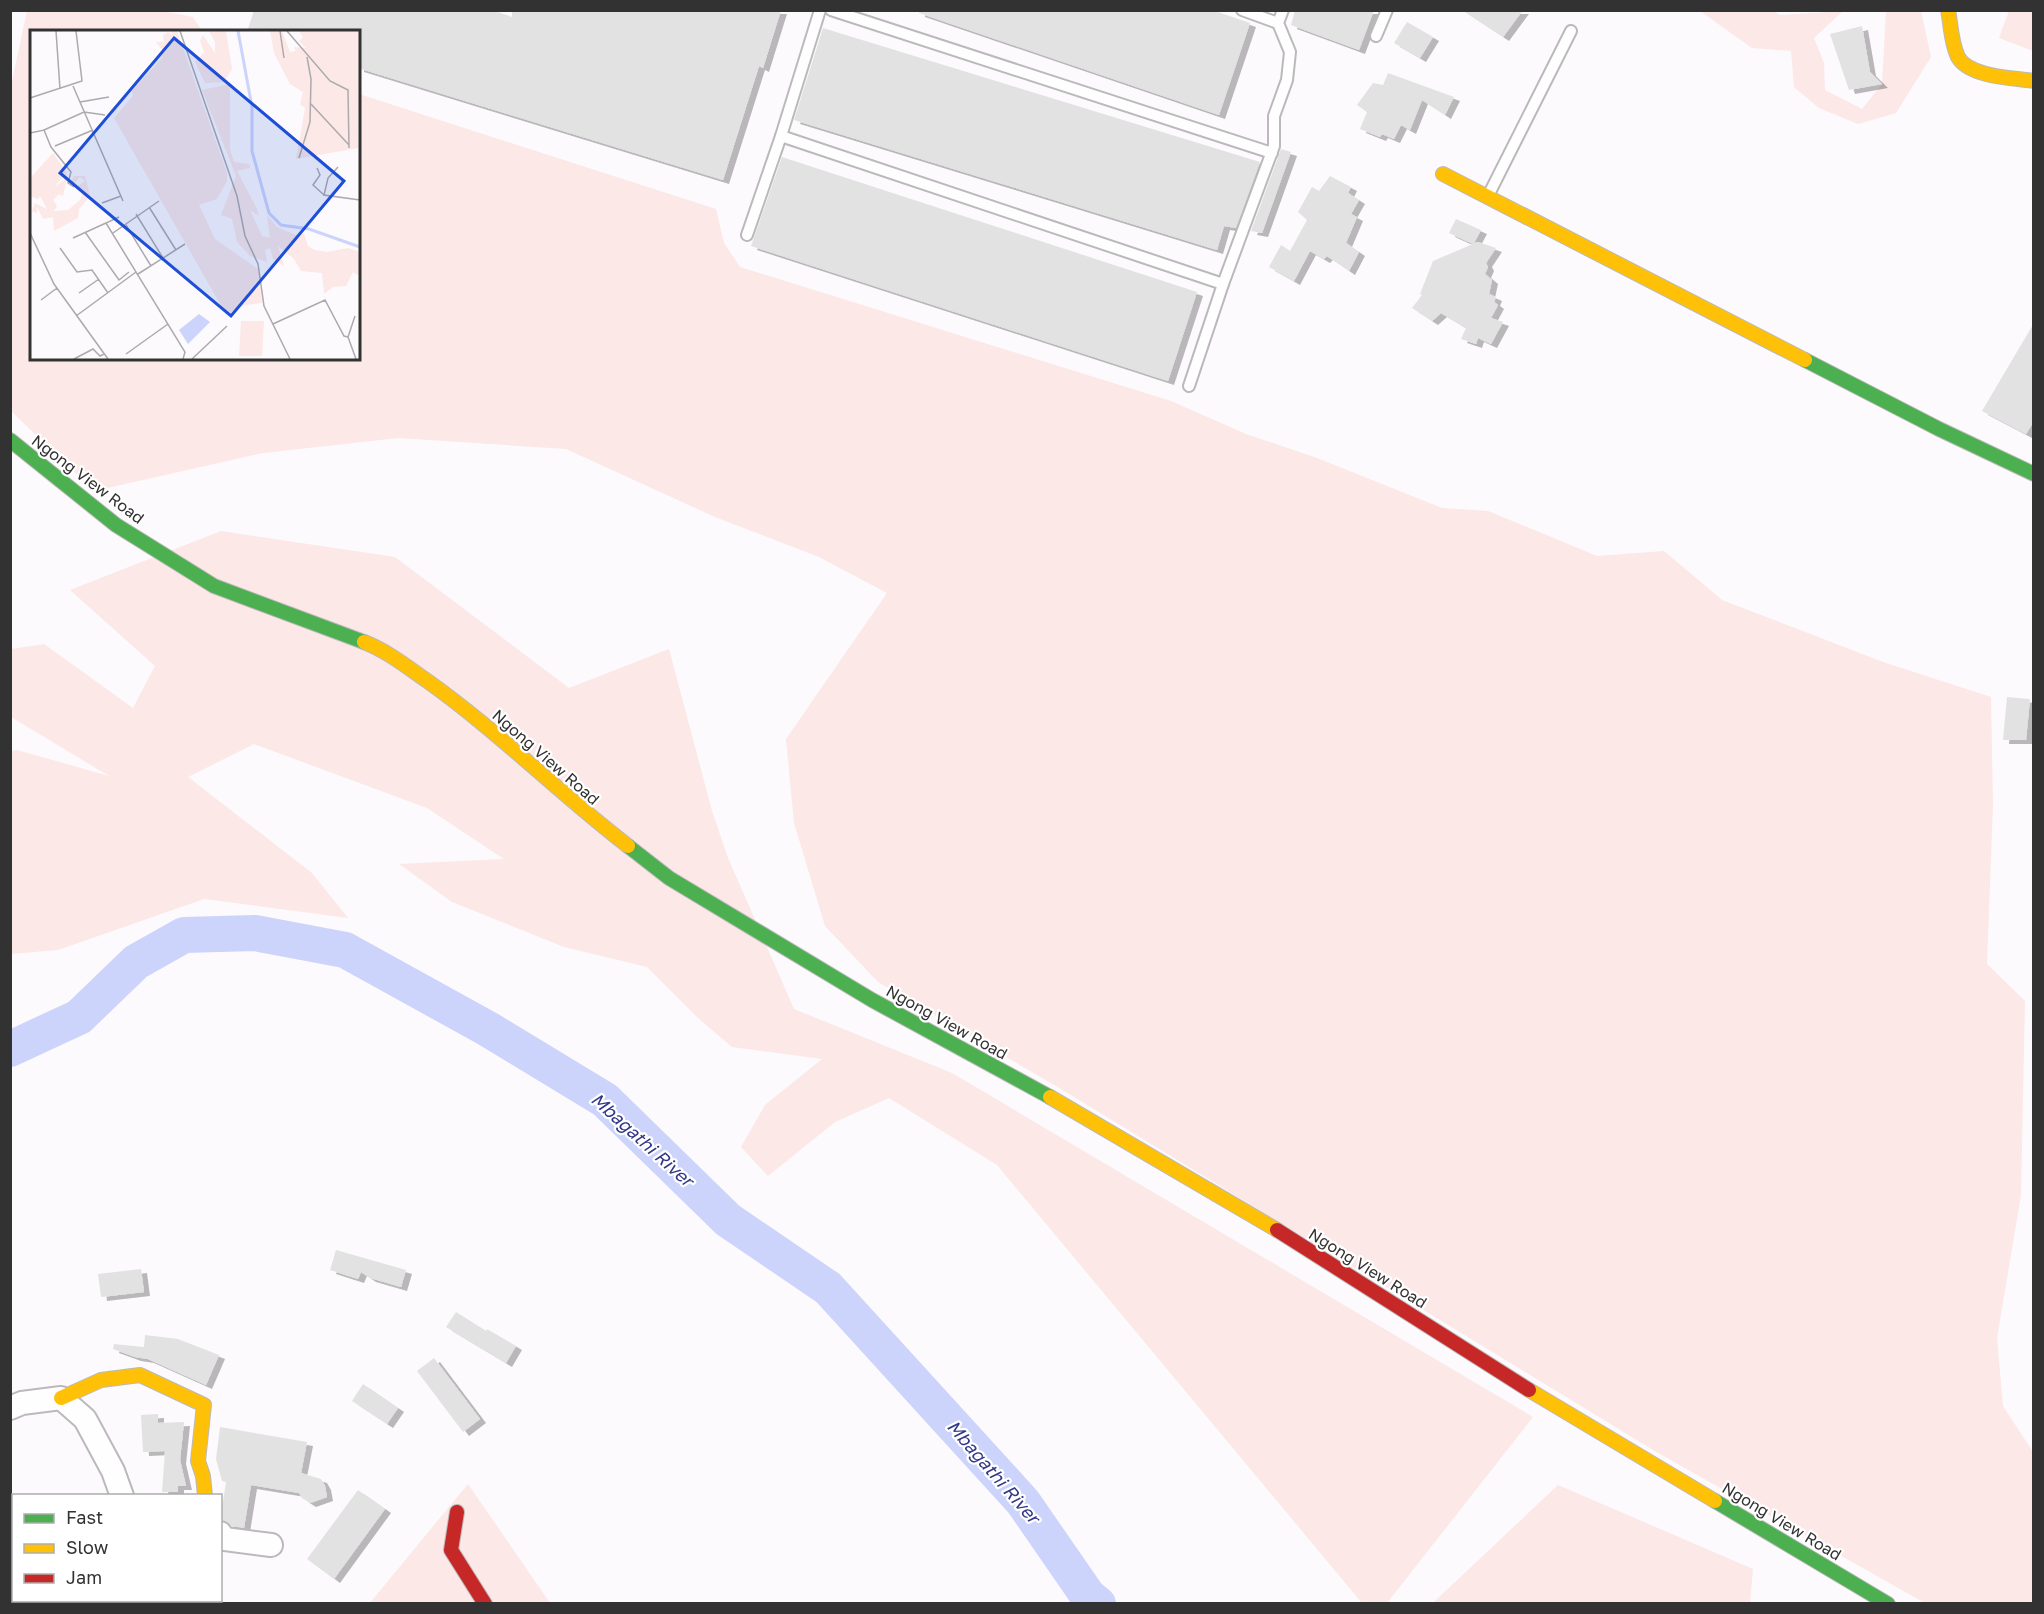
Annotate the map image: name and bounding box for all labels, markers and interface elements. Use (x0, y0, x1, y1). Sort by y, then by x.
inset map (30, 30, 360, 360)
street label: Ngong View Road (28, 430, 148, 528)
street label: Ngong View Road (488, 705, 604, 809)
street label: Ngong View Road (883, 980, 1011, 1064)
water label: Mbagathi River (587, 1088, 700, 1193)
street label: Ngong View Road (1305, 1224, 1431, 1312)
water label: Mbagathi River (943, 1415, 1047, 1530)
street label: Ngong View Road (1719, 1478, 1845, 1564)
legend (12, 1494, 222, 1602)
text: Fast (66, 1506, 103, 1528)
text: Slow (66, 1536, 109, 1558)
text: Jam (66, 1566, 102, 1588)

